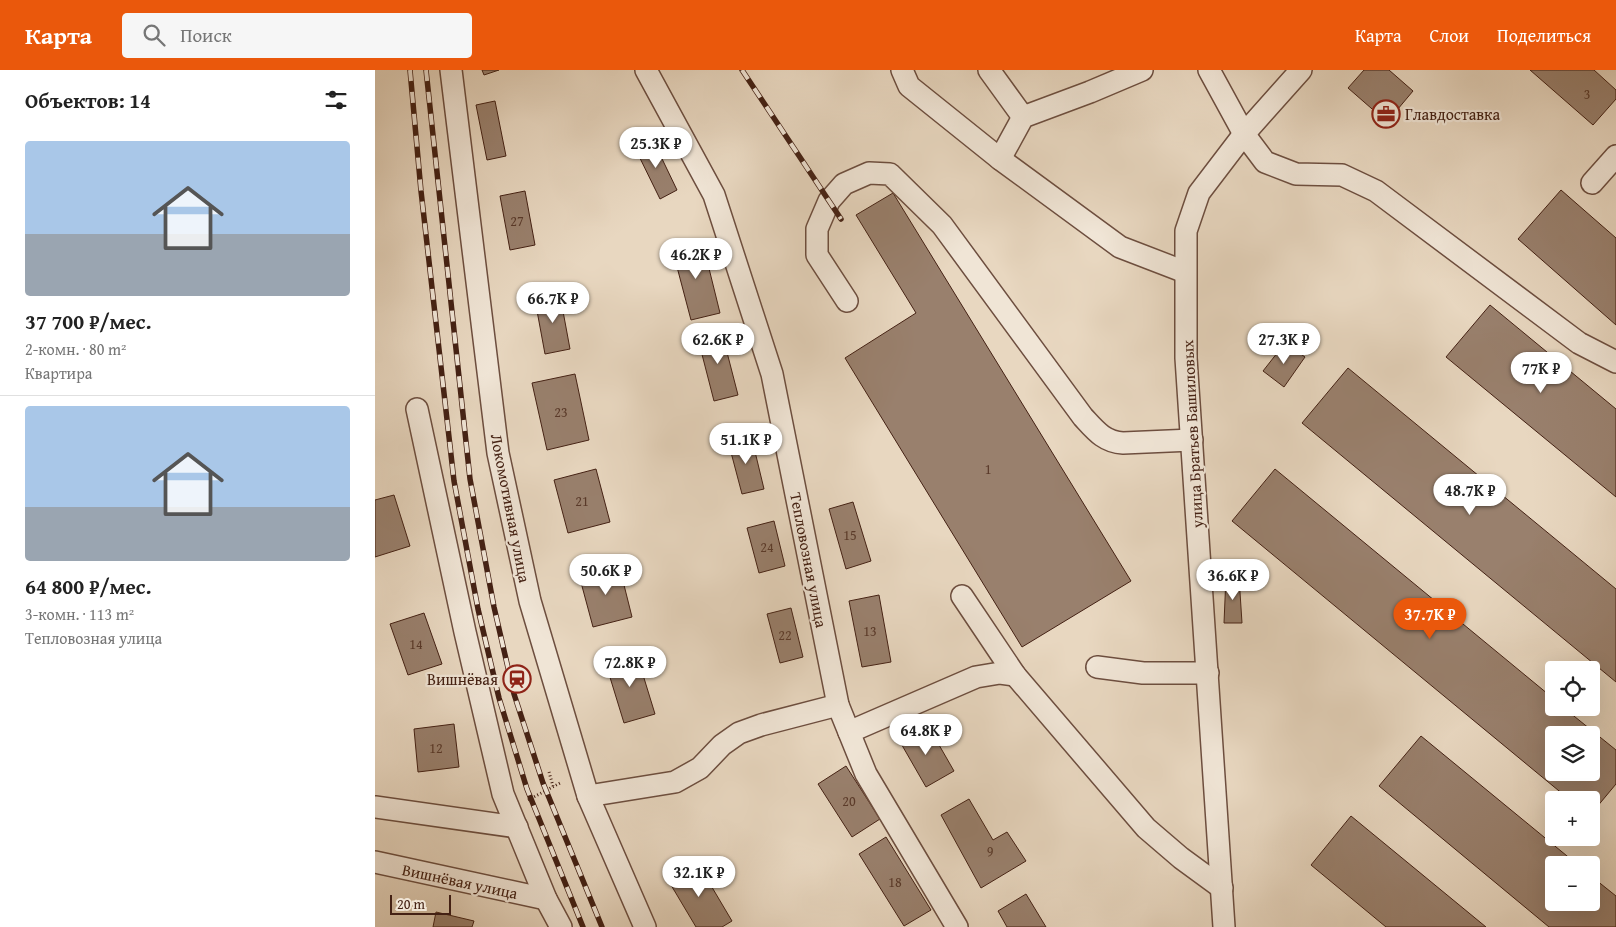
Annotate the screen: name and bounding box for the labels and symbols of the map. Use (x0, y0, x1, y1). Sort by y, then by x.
house number: 3 (1584, 84, 1590, 104)
office icon: Главдоставка (1371, 99, 1401, 129)
place label: Главдоставка (1405, 102, 1500, 126)
pin: 25.3K ₽ (610, 126, 702, 169)
house number: 27 (510, 211, 524, 231)
pin: 46.2K ₽ (650, 238, 742, 280)
pin: 66.7K ₽ (507, 282, 599, 324)
pin: 62.6K ₽ (672, 322, 764, 365)
pin: 27.3K ₽ (1238, 322, 1330, 365)
street label: улица Братьев Башиловых (1175, 338, 1209, 530)
pin: 77K ₽ (1506, 352, 1576, 394)
house number: 23 (554, 402, 568, 422)
pin: 51.1K ₽ (700, 422, 792, 465)
street label: Локомотивная улица (485, 431, 537, 585)
house number: 1 (985, 459, 991, 479)
pin: 48.7K ₽ (1424, 474, 1516, 516)
street label: Тепловозная улица (784, 490, 834, 630)
house number: 21 (575, 491, 589, 511)
house number: 15 (843, 525, 857, 545)
house number: 24 (760, 537, 774, 557)
pin: 50.6K ₽ (560, 554, 652, 596)
pin: 36.6K ₽ (1187, 558, 1279, 601)
pin: 37.7K ₽ (1384, 598, 1476, 640)
house number: 13 (863, 621, 877, 641)
house number: 22 (778, 625, 792, 645)
house number: 14 (409, 634, 423, 654)
pin: 72.8K ₽ (584, 646, 676, 688)
station icon: Вишнёвая (502, 664, 532, 694)
place label: Вишнёвая (427, 667, 498, 691)
pin: 64.8K ₽ (880, 714, 972, 756)
house number: 12 (429, 738, 443, 758)
house number: 20 (842, 791, 856, 811)
house number: 9 (987, 841, 994, 861)
pin: 32.1K ₽ (653, 856, 745, 898)
street label: Вишнёвая улица (400, 857, 520, 905)
house number: 18 (888, 872, 902, 892)
scale bar (390, 892, 451, 915)

